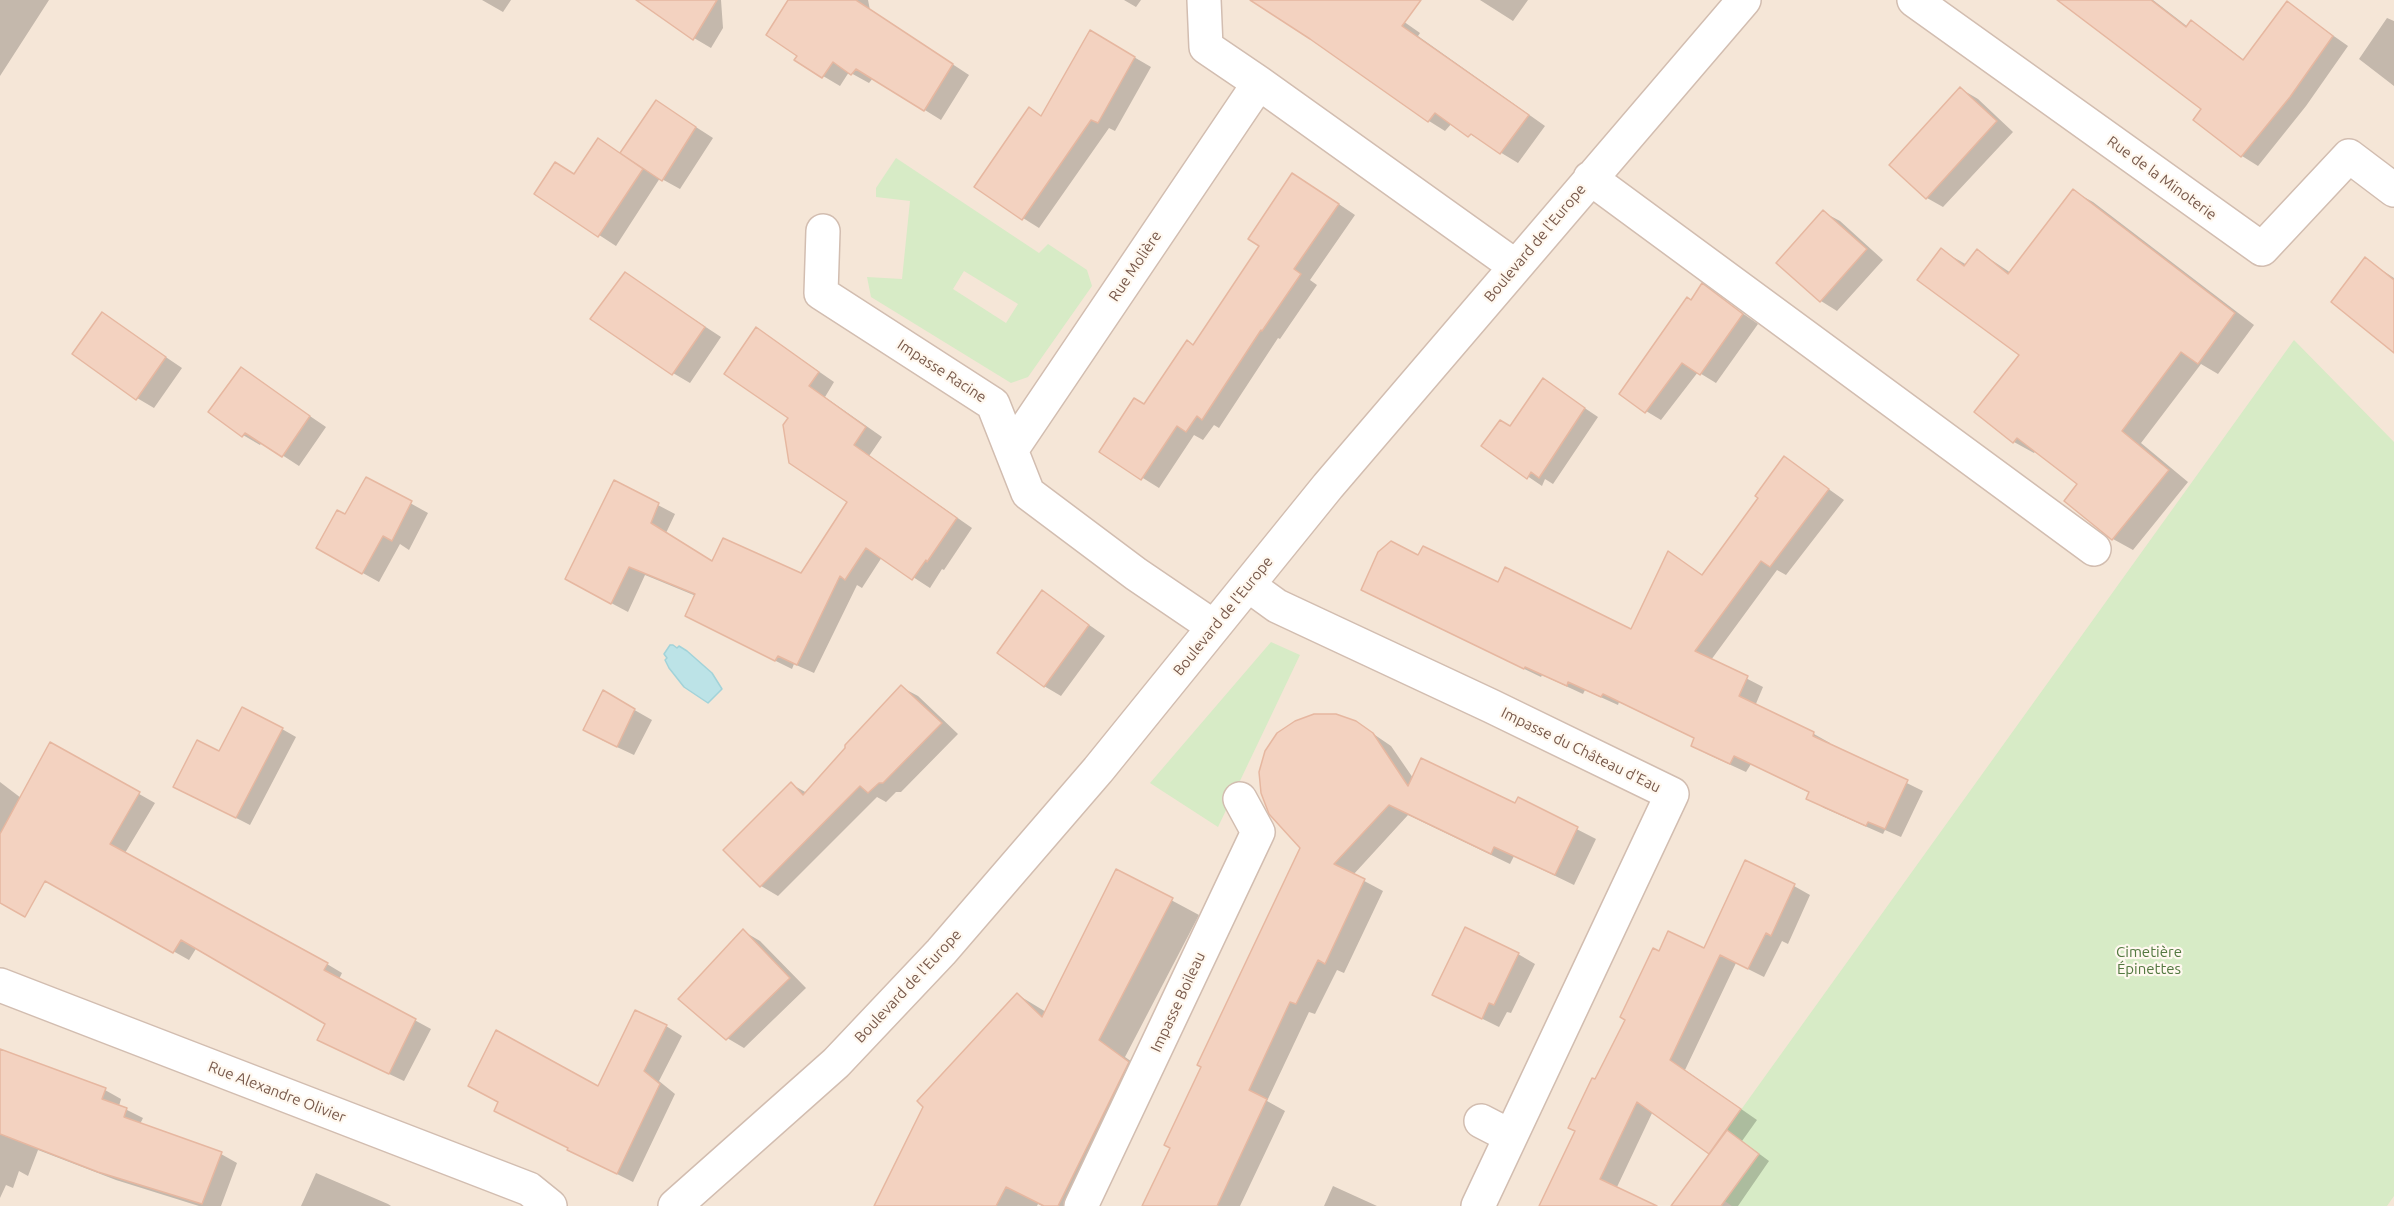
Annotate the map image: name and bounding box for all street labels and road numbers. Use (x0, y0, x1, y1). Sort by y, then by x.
street label: Rue de la Minoterie (2104, 132, 2220, 224)
street label: Boulevard de l'Europe (1480, 180, 1590, 306)
street label: Rue Molière (1105, 227, 1165, 305)
street label: Impasse Racine (894, 336, 990, 406)
street label: Boulevard de l'Europe (1169, 553, 1277, 679)
street label: Impasse du Château d'Eau (1498, 704, 1664, 796)
street label: Boulevard de l'Europe (851, 926, 965, 1046)
street label: Impasse Boileau (1147, 949, 1209, 1055)
street label: Rue Alexandre Olivier (206, 1057, 348, 1127)

